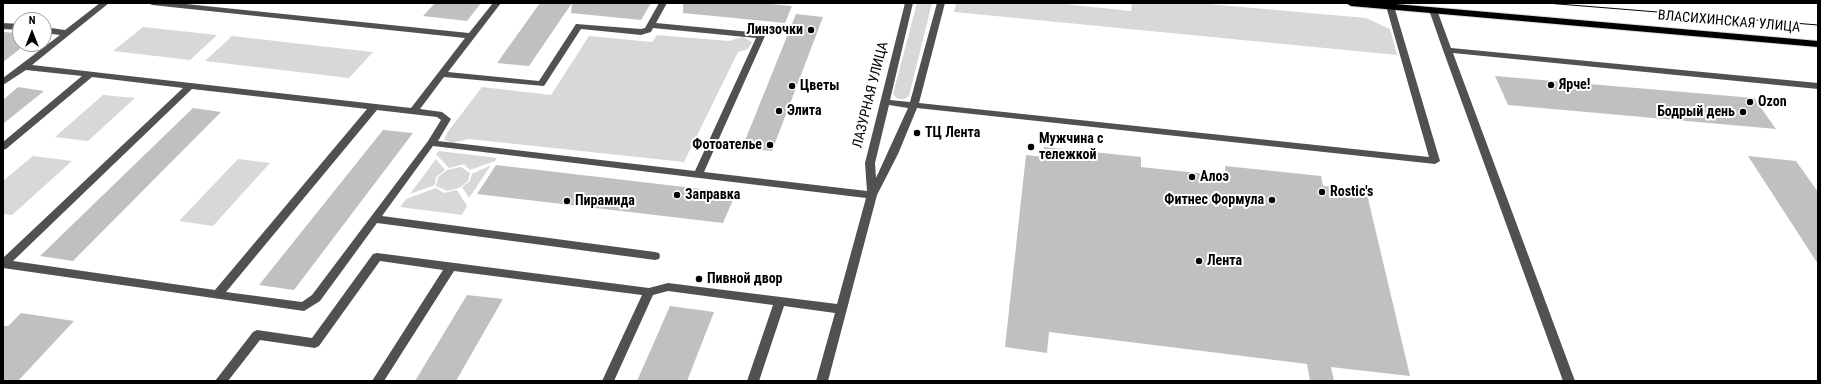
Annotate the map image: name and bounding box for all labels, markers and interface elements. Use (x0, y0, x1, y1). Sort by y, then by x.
street label: ВЛАСИХИНСКАЯ УЛИЦА (1657, 7, 1801, 37)
north arrow (12, 12, 52, 52)
text: N (29, 14, 35, 27)
place label: Линзочки (746, 22, 803, 38)
marker: Линзочки (806, 25, 816, 35)
street label: ЛАЗУРНАЯ УЛИЦА (850, 40, 892, 150)
place label: Ярче! (1559, 77, 1590, 93)
place label: Цветы (800, 78, 840, 94)
marker: Ярче! (1546, 80, 1556, 90)
marker: Цветы (787, 81, 797, 91)
place label: Ozon (1758, 94, 1787, 110)
marker: Ozon (1745, 97, 1755, 107)
place label: Элита (787, 103, 822, 119)
place label: Бодрый день (1657, 104, 1735, 120)
marker: Элита (774, 106, 784, 116)
marker: Бодрый день (1738, 107, 1748, 117)
place label: ТЦ Лента (925, 125, 980, 141)
marker: ТЦ Лента (912, 128, 922, 138)
place label: Мужчина с тележкой (1039, 131, 1103, 164)
place label: Фотоателье (692, 137, 762, 153)
marker: Фотоателье (765, 140, 775, 150)
marker: Мужчина с тележкой (1026, 142, 1036, 152)
place label: Алоэ (1200, 169, 1229, 185)
marker: Алоэ (1187, 172, 1197, 182)
place label: Rostic's (1330, 184, 1373, 200)
place label: Заправка (685, 187, 740, 203)
marker: Rostic's (1317, 187, 1327, 197)
marker: Заправка (672, 190, 682, 200)
place label: Фитнес Формула (1164, 192, 1264, 208)
place label: Пирамида (575, 193, 635, 209)
marker: Фитнес Формула (1267, 195, 1277, 205)
marker: Пирамида (562, 196, 572, 206)
place label: Лента (1207, 253, 1242, 269)
marker: Лента (1194, 256, 1204, 266)
place label: Пивной двор (707, 271, 783, 287)
marker: Пивной двор (694, 274, 704, 284)

